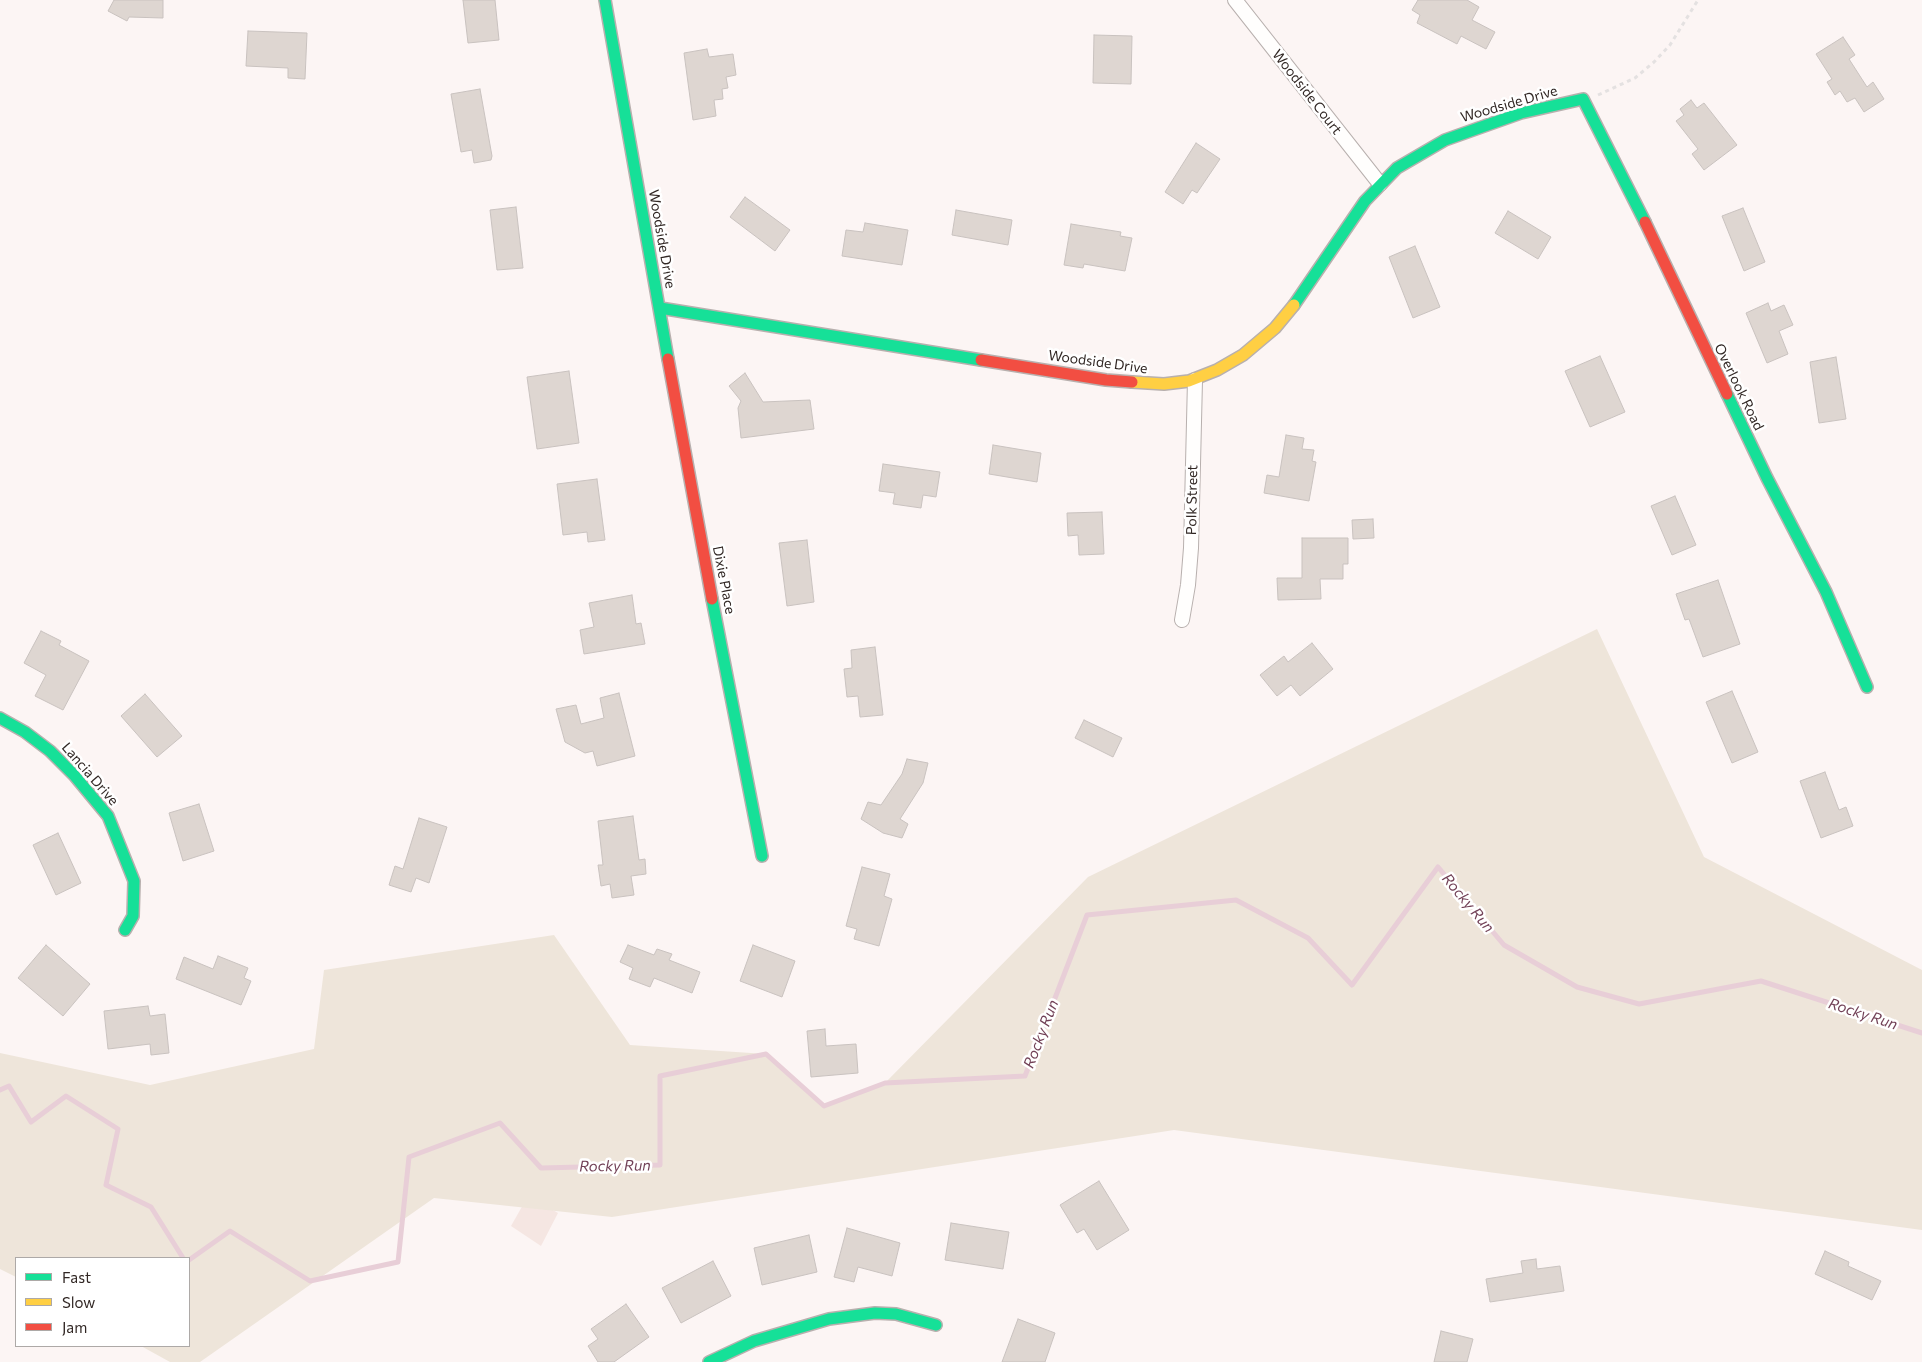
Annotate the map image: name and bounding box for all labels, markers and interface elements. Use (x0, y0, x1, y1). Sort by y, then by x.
street label: Woodside Court (1269, 46, 1345, 138)
street label: Woodside Drive (1459, 82, 1559, 126)
street label: Woodside Drive (645, 188, 679, 290)
street label: Overlook Road (1711, 341, 1767, 433)
street label: Woodside Drive (1047, 347, 1149, 377)
street label: Polk Street (1183, 465, 1201, 535)
street label: Dixie Place (709, 545, 739, 615)
street label: Lancia Drive (58, 739, 122, 809)
water label: Rocky Run (1438, 870, 1498, 936)
water label: Rocky Run (1826, 994, 1900, 1034)
water label: Rocky Run (1020, 997, 1062, 1071)
water label: Rocky Run (579, 1156, 651, 1176)
legend (15, 1257, 190, 1347)
text: Fast (62, 1268, 91, 1286)
text: Slow (62, 1293, 95, 1311)
text: Jam (62, 1318, 87, 1336)

